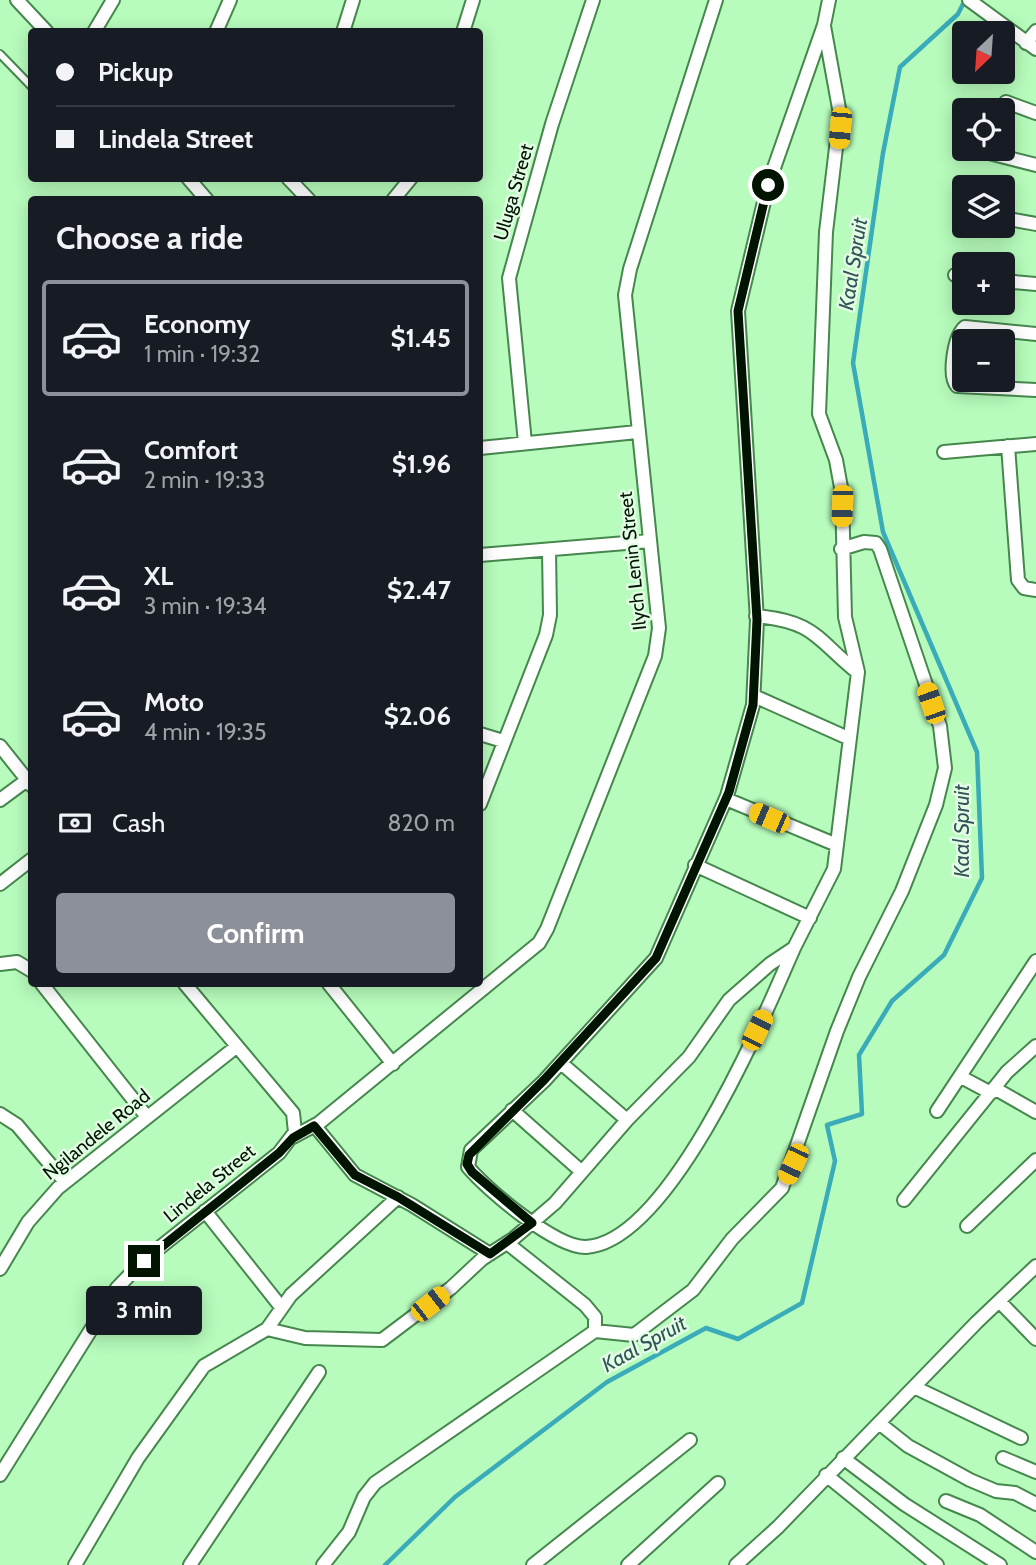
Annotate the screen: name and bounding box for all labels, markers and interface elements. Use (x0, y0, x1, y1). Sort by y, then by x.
north arrow (952, 21, 1015, 84)
map controls (952, 21, 1015, 392)
text: Pickup (98, 56, 173, 88)
button: locate (952, 98, 1015, 161)
car (828, 106, 853, 150)
text: Lindela Street (98, 123, 253, 155)
street label: Uluga Street (489, 140, 538, 243)
route start (752, 169, 784, 201)
button: layers (952, 175, 1015, 238)
water label: Kaal Spruit (833, 215, 872, 312)
text: Choose a ride (56, 218, 243, 257)
button: + (952, 252, 1015, 315)
icon: car (60, 307, 123, 370)
text: Economy (144, 308, 250, 340)
text: $1.45 (390, 322, 451, 354)
button: − (952, 329, 1015, 392)
text: 1 min · 19:32 (144, 340, 260, 368)
icon: car (60, 433, 123, 496)
text: Comfort (144, 434, 238, 466)
text: $1.96 (392, 448, 451, 480)
text: 2 min · 19:33 (144, 466, 265, 494)
car (831, 485, 854, 527)
street label: Ilych Lenin Street (614, 490, 651, 631)
icon: car (60, 559, 123, 622)
text: XL (144, 560, 173, 592)
text: $2.47 (387, 574, 451, 606)
text: 3 min · 19:34 (144, 592, 266, 620)
car (915, 680, 948, 726)
icon: car (60, 685, 123, 748)
text: Moto (144, 686, 204, 718)
text: $2.06 (384, 700, 451, 732)
text: 4 min · 19:35 (144, 718, 266, 746)
water label: Kaal Spruit (949, 784, 974, 877)
car (746, 800, 793, 836)
icon: cash (56, 804, 94, 842)
text: Cash (112, 807, 165, 839)
text: 820 m (388, 809, 455, 837)
button: Confirm (56, 893, 455, 973)
car (739, 1007, 776, 1053)
street label: Ngilandele Road (38, 1084, 154, 1185)
street label: Lindela Street (159, 1139, 260, 1227)
car (775, 1141, 812, 1187)
route end (128, 1245, 160, 1277)
car (407, 1283, 454, 1325)
callout: 3 min (86, 1286, 202, 1334)
text: 3 min (116, 1296, 172, 1324)
water label: Kaal Spruit (597, 1310, 691, 1377)

